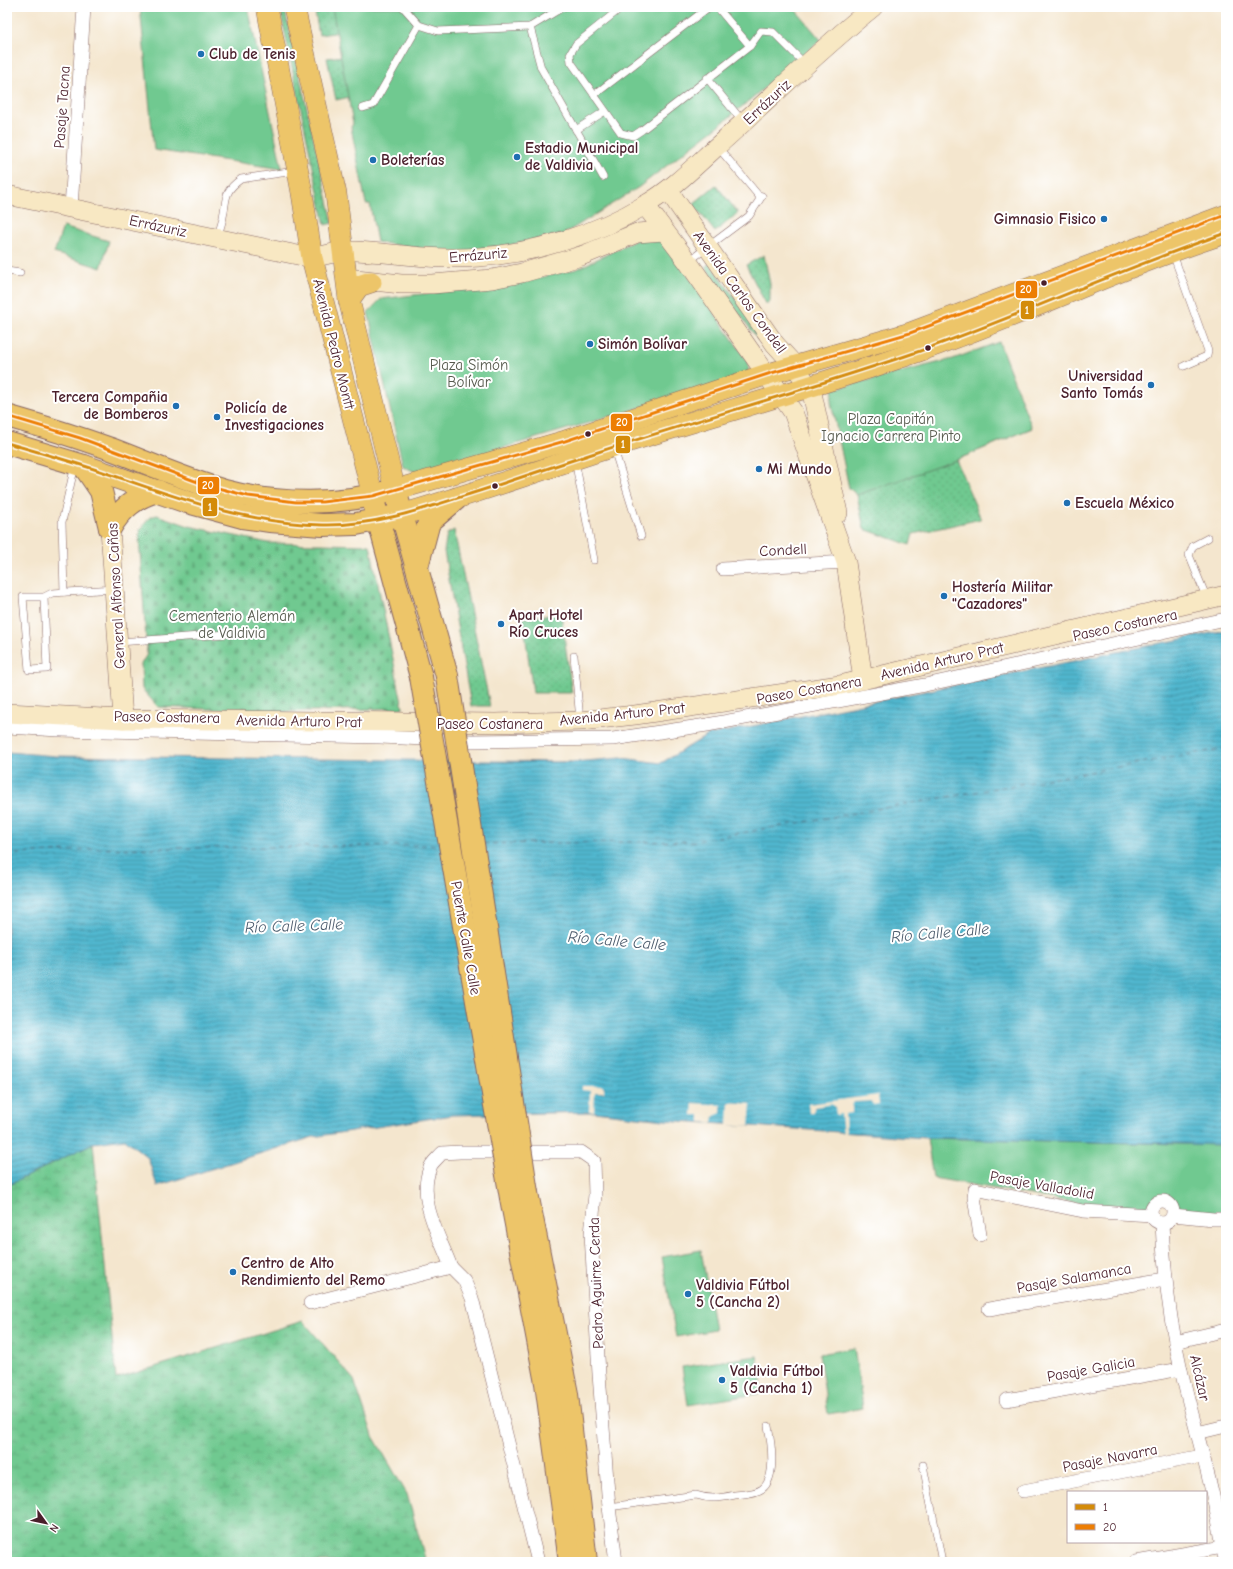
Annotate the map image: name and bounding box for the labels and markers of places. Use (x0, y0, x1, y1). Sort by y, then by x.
place label: Club de Tenis (209, 45, 295, 63)
marker: Club de Tenis (196, 49, 206, 59)
place label: Estadio Municipal de Valdivia (525, 139, 638, 174)
place label: Boleterías (381, 151, 444, 169)
marker: Estadio Municipal de Valdivia (512, 152, 522, 162)
marker: Boleterías (368, 155, 378, 165)
place label: Gimnasio Fisico (994, 210, 1096, 228)
marker: Gimnasio Fisico (1099, 214, 1109, 224)
unlabelled marker (1039, 278, 1049, 288)
place label: Simón Bolívar (598, 335, 687, 353)
marker: Simón Bolívar (585, 339, 595, 349)
unlabelled marker (923, 343, 933, 353)
place label: Universidad Santo Tomás (1061, 367, 1143, 402)
marker: Universidad Santo Tomás (1146, 380, 1156, 390)
place label: Tercera Compañia de Bomberos (52, 388, 168, 423)
place label: Policía de Investigaciones (225, 399, 324, 434)
marker: Tercera Compañia de Bomberos (171, 401, 181, 411)
marker: Policía de Investigaciones (212, 412, 222, 422)
unlabelled marker (583, 429, 593, 439)
place label: Mi Mundo (767, 460, 832, 478)
marker: Mi Mundo (754, 464, 764, 474)
unlabelled marker (490, 481, 500, 491)
place label: Escuela México (1075, 494, 1174, 512)
marker: Escuela México (1062, 498, 1072, 508)
place label: Hostería Militar "Cazadores" (952, 578, 1053, 613)
marker: Hostería Militar "Cazadores" (939, 591, 949, 601)
place label: Apart Hotel Río Cruces (509, 606, 583, 641)
marker: Apart Hotel Río Cruces (496, 619, 506, 629)
place label: Centro de Alto Rendimiento del Remo (241, 1254, 386, 1289)
marker: Centro de Alto Rendimiento del Remo (228, 1267, 238, 1277)
place label: Valdivia Fútbol 5 (Cancha 2) (696, 1276, 790, 1311)
marker: Valdivia Fútbol 5 (Cancha 2) (683, 1289, 693, 1299)
place label: Valdivia Fútbol 5 (Cancha 1) (730, 1362, 824, 1397)
marker: Valdivia Fútbol 5 (Cancha 1) (717, 1375, 727, 1385)

